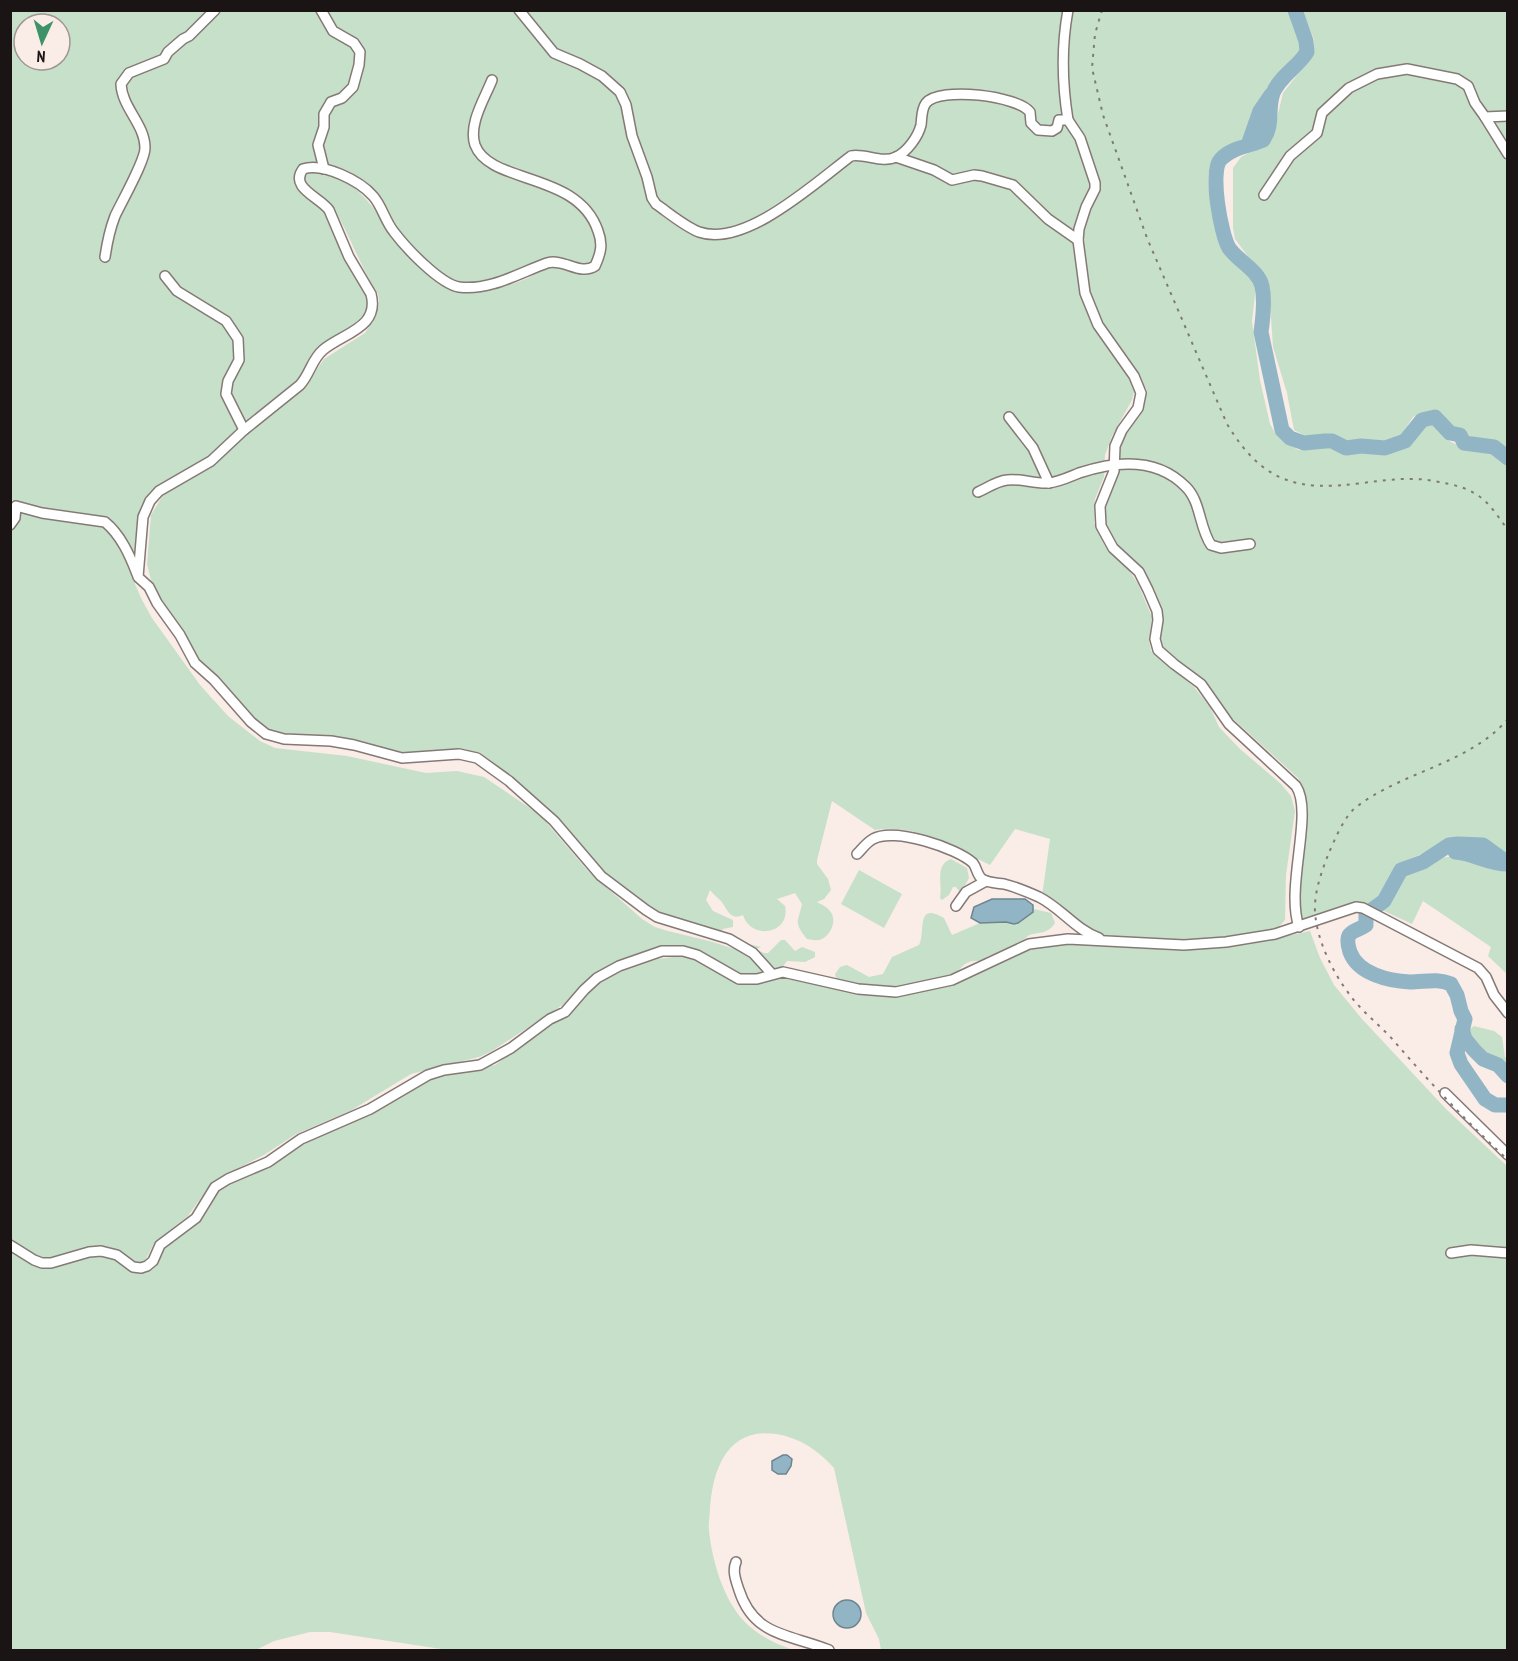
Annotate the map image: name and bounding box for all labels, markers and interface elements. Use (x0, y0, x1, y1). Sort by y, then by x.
north arrow (12, 12, 72, 72)
text: N (36, 47, 46, 67)

